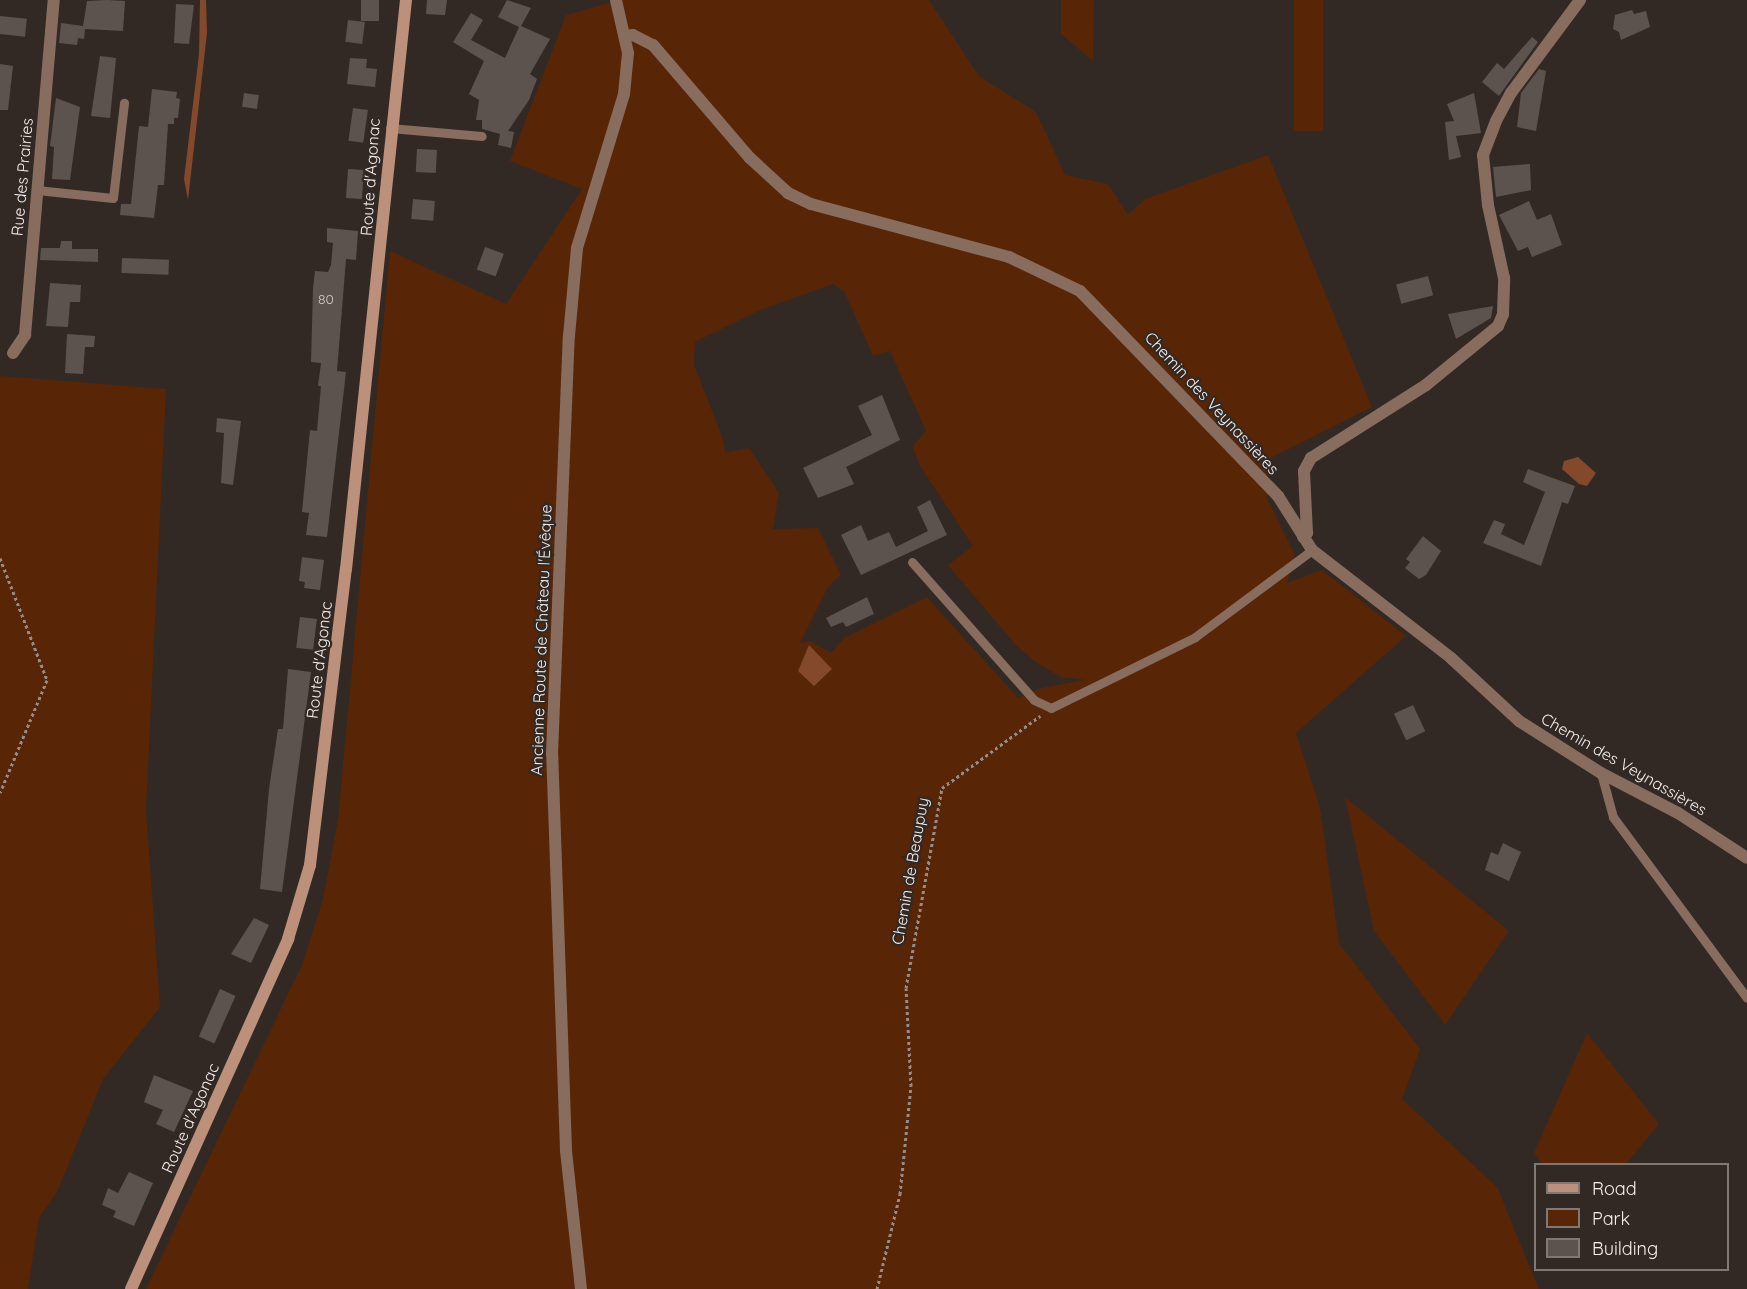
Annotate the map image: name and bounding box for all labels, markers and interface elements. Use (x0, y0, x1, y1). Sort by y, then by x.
street label: Rue des Prairies (7, 117, 37, 237)
street label: Route d'Agonac (356, 118, 384, 236)
house number: 80 (318, 291, 334, 307)
street label: Chemin des Veynassières (1141, 328, 1283, 478)
street label: Ancienne Route de Château l'Évêque (527, 504, 555, 776)
street label: Route d'Agonac (302, 600, 336, 720)
street label: Chemin des Veynassières (1538, 709, 1710, 819)
street label: Chemin de Beaupuy (888, 796, 932, 946)
street label: Route d'Agonac (157, 1060, 223, 1176)
legend (1534, 1163, 1729, 1271)
text: Road (1592, 1177, 1637, 1200)
text: Park (1592, 1207, 1630, 1230)
text: Building (1592, 1237, 1658, 1260)

